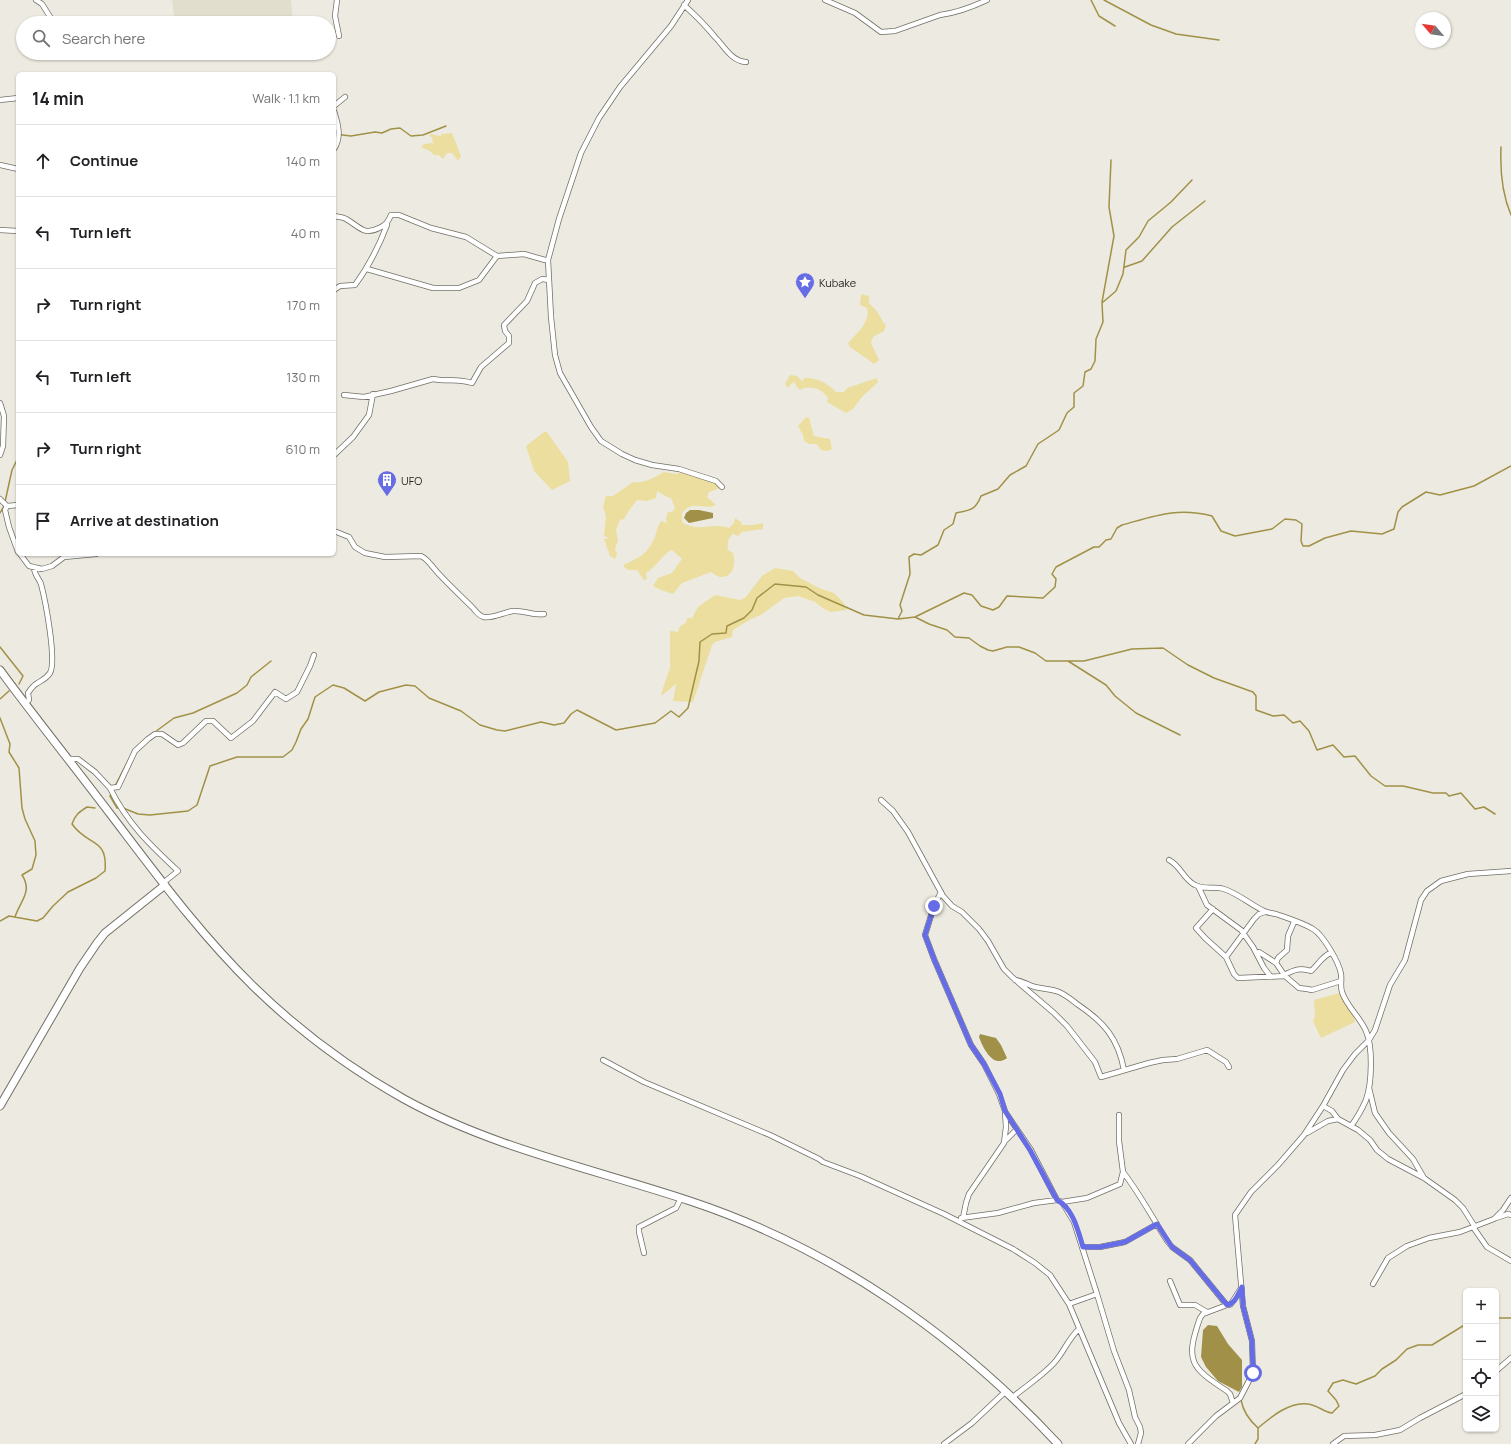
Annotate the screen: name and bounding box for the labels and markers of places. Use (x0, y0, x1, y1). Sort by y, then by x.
place icon: Kubake (794, 271, 816, 299)
place label: Kubake (819, 275, 857, 290)
building icon: UFO (376, 469, 398, 497)
place label: UFO (401, 473, 422, 488)

